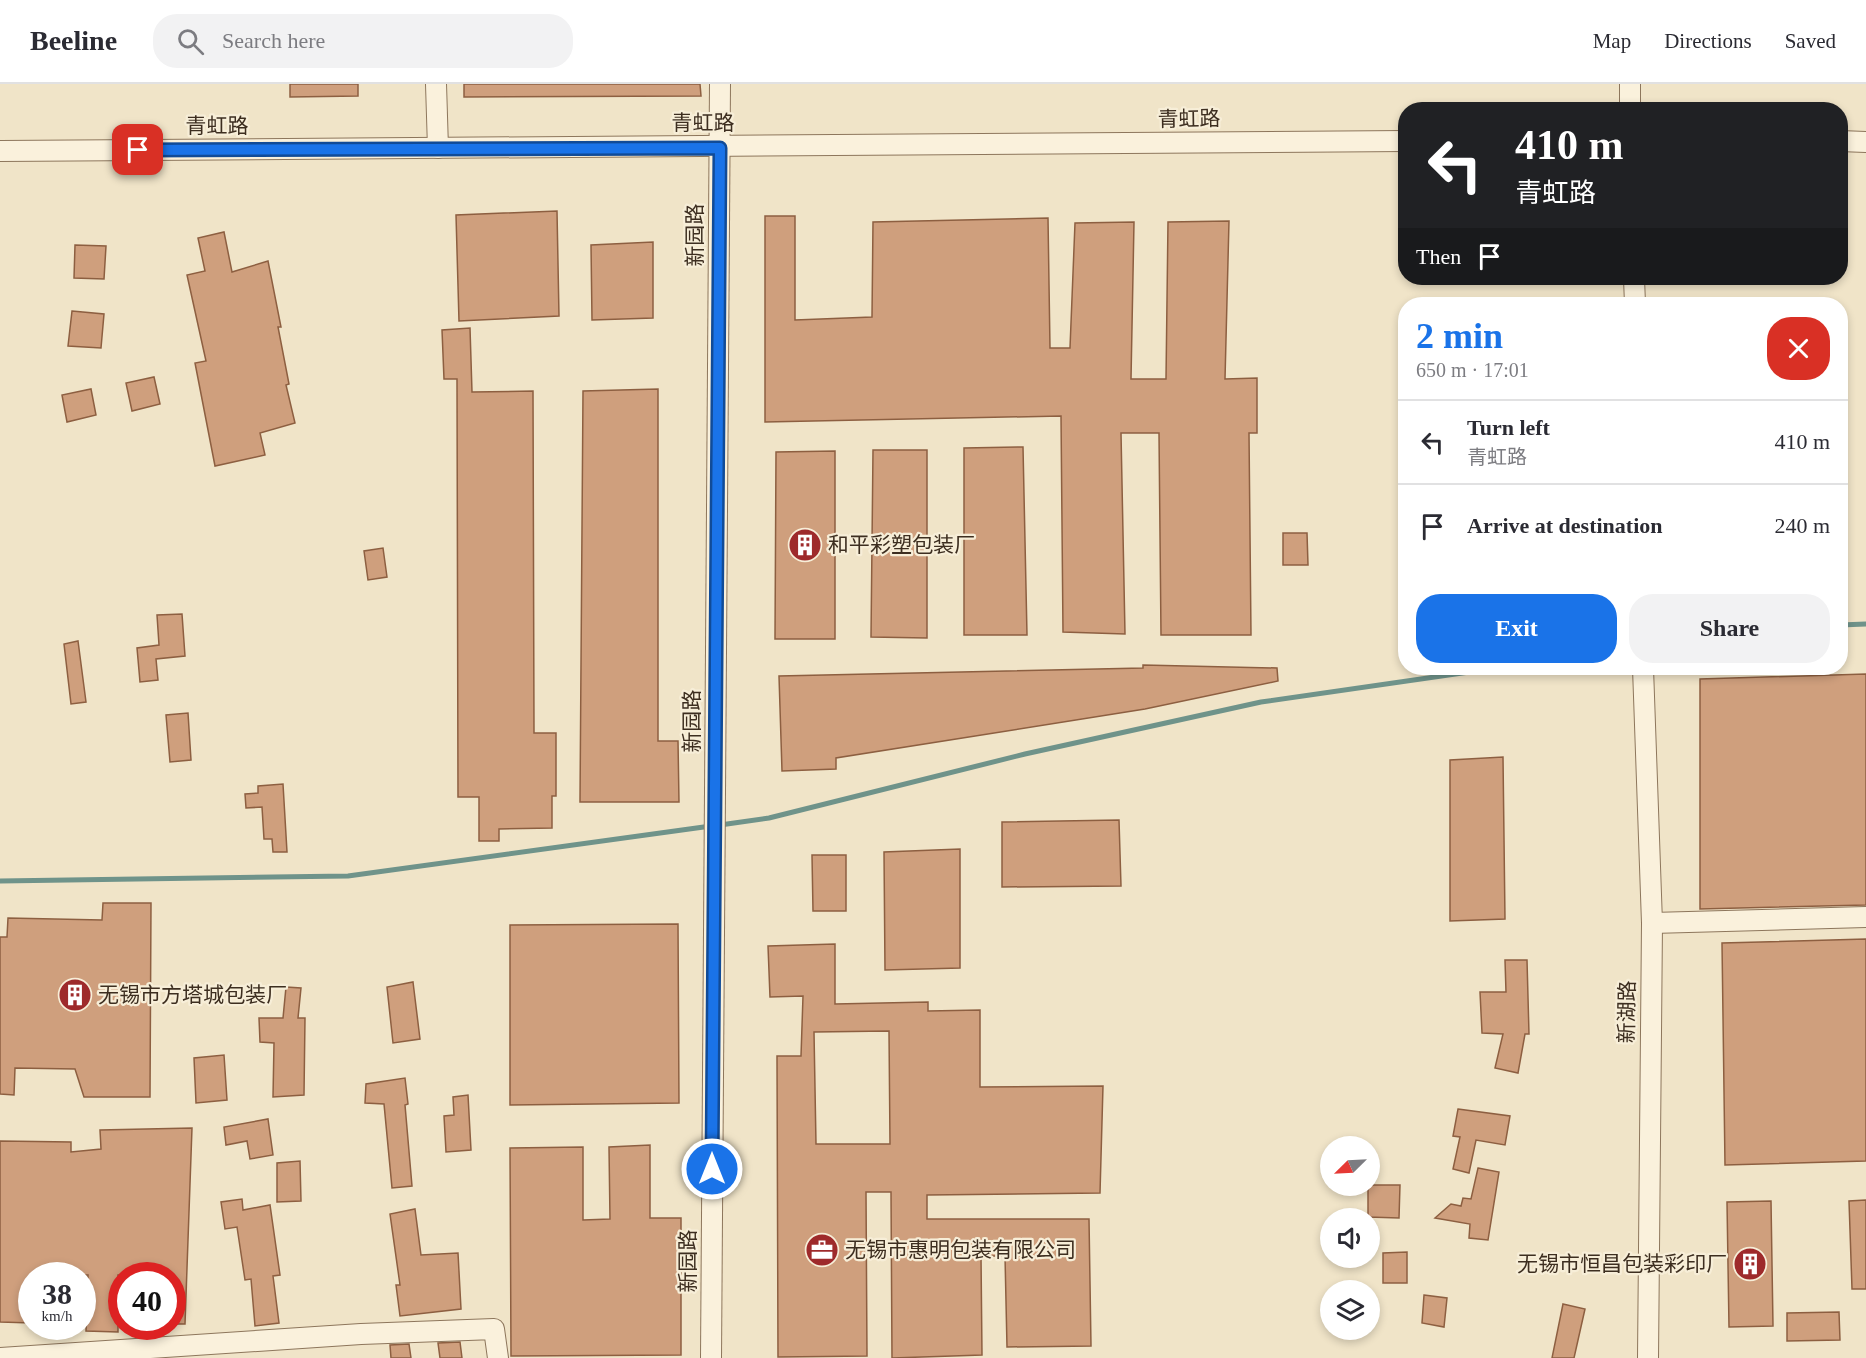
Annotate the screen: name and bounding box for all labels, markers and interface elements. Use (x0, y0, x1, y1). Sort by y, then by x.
search box (153, 14, 573, 68)
text: Beeline (30, 25, 117, 56)
icon: search (174, 25, 207, 58)
text: Search here (222, 28, 325, 53)
text: Map (1593, 29, 1631, 53)
text: Directions (1664, 29, 1752, 53)
text: Saved (1785, 29, 1836, 53)
street label: 青虹路 (1157, 106, 1221, 132)
street label: 青虹路 (672, 111, 735, 135)
street label: 青虹路 (186, 114, 249, 138)
text: 410 m (1515, 122, 1624, 168)
pin (112, 124, 163, 175)
icon: left (1416, 126, 1494, 204)
icon: arrive (121, 133, 154, 166)
text: 青虹路 (1515, 178, 1596, 208)
street label: 新园路 (683, 204, 707, 267)
icon: arrive (1473, 240, 1506, 273)
text: Then (1416, 244, 1461, 269)
text: 2 min (1416, 316, 1503, 356)
button: close (1767, 317, 1830, 380)
text: 650 m · 17:01 (1416, 359, 1529, 381)
text: Turn left (1467, 415, 1550, 440)
icon: left (1416, 426, 1449, 459)
text: 410 m (1774, 429, 1830, 454)
text: 青虹路 (1467, 446, 1527, 468)
icon: arrive (1416, 510, 1449, 543)
text: Arrive at destination (1467, 513, 1663, 538)
text: 240 m (1774, 513, 1830, 538)
building icon: 和平彩塑包装厂 (787, 527, 823, 563)
place label: 和平彩塑包装厂 (828, 533, 975, 557)
button: Exit (1416, 594, 1617, 663)
button: Share (1629, 594, 1830, 663)
street label: 新园路 (680, 690, 704, 753)
building icon: 无锡市方塔城包装厂 (57, 977, 93, 1013)
street label: 新湖路 (1614, 980, 1640, 1044)
place label: 无锡市方塔城包装厂 (98, 983, 287, 1007)
north arrow (1320, 1136, 1380, 1196)
map controls (1320, 1136, 1380, 1340)
position arrow (680, 1137, 744, 1201)
button: sound (1320, 1208, 1380, 1268)
street label: 新园路 (676, 1230, 700, 1293)
office icon: 无锡市惠明包装有限公司 (804, 1232, 840, 1268)
place label: 无锡市惠明包装有限公司 (845, 1238, 1076, 1262)
building icon: 无锡市恒昌包装彩印厂 (1732, 1246, 1768, 1282)
place label: 无锡市恒昌包装彩印厂 (1517, 1252, 1727, 1276)
speed limit sign: 40 (108, 1262, 186, 1340)
text: 38 (42, 1277, 72, 1310)
button: layers (1320, 1280, 1380, 1340)
text: km/h (42, 1308, 72, 1324)

